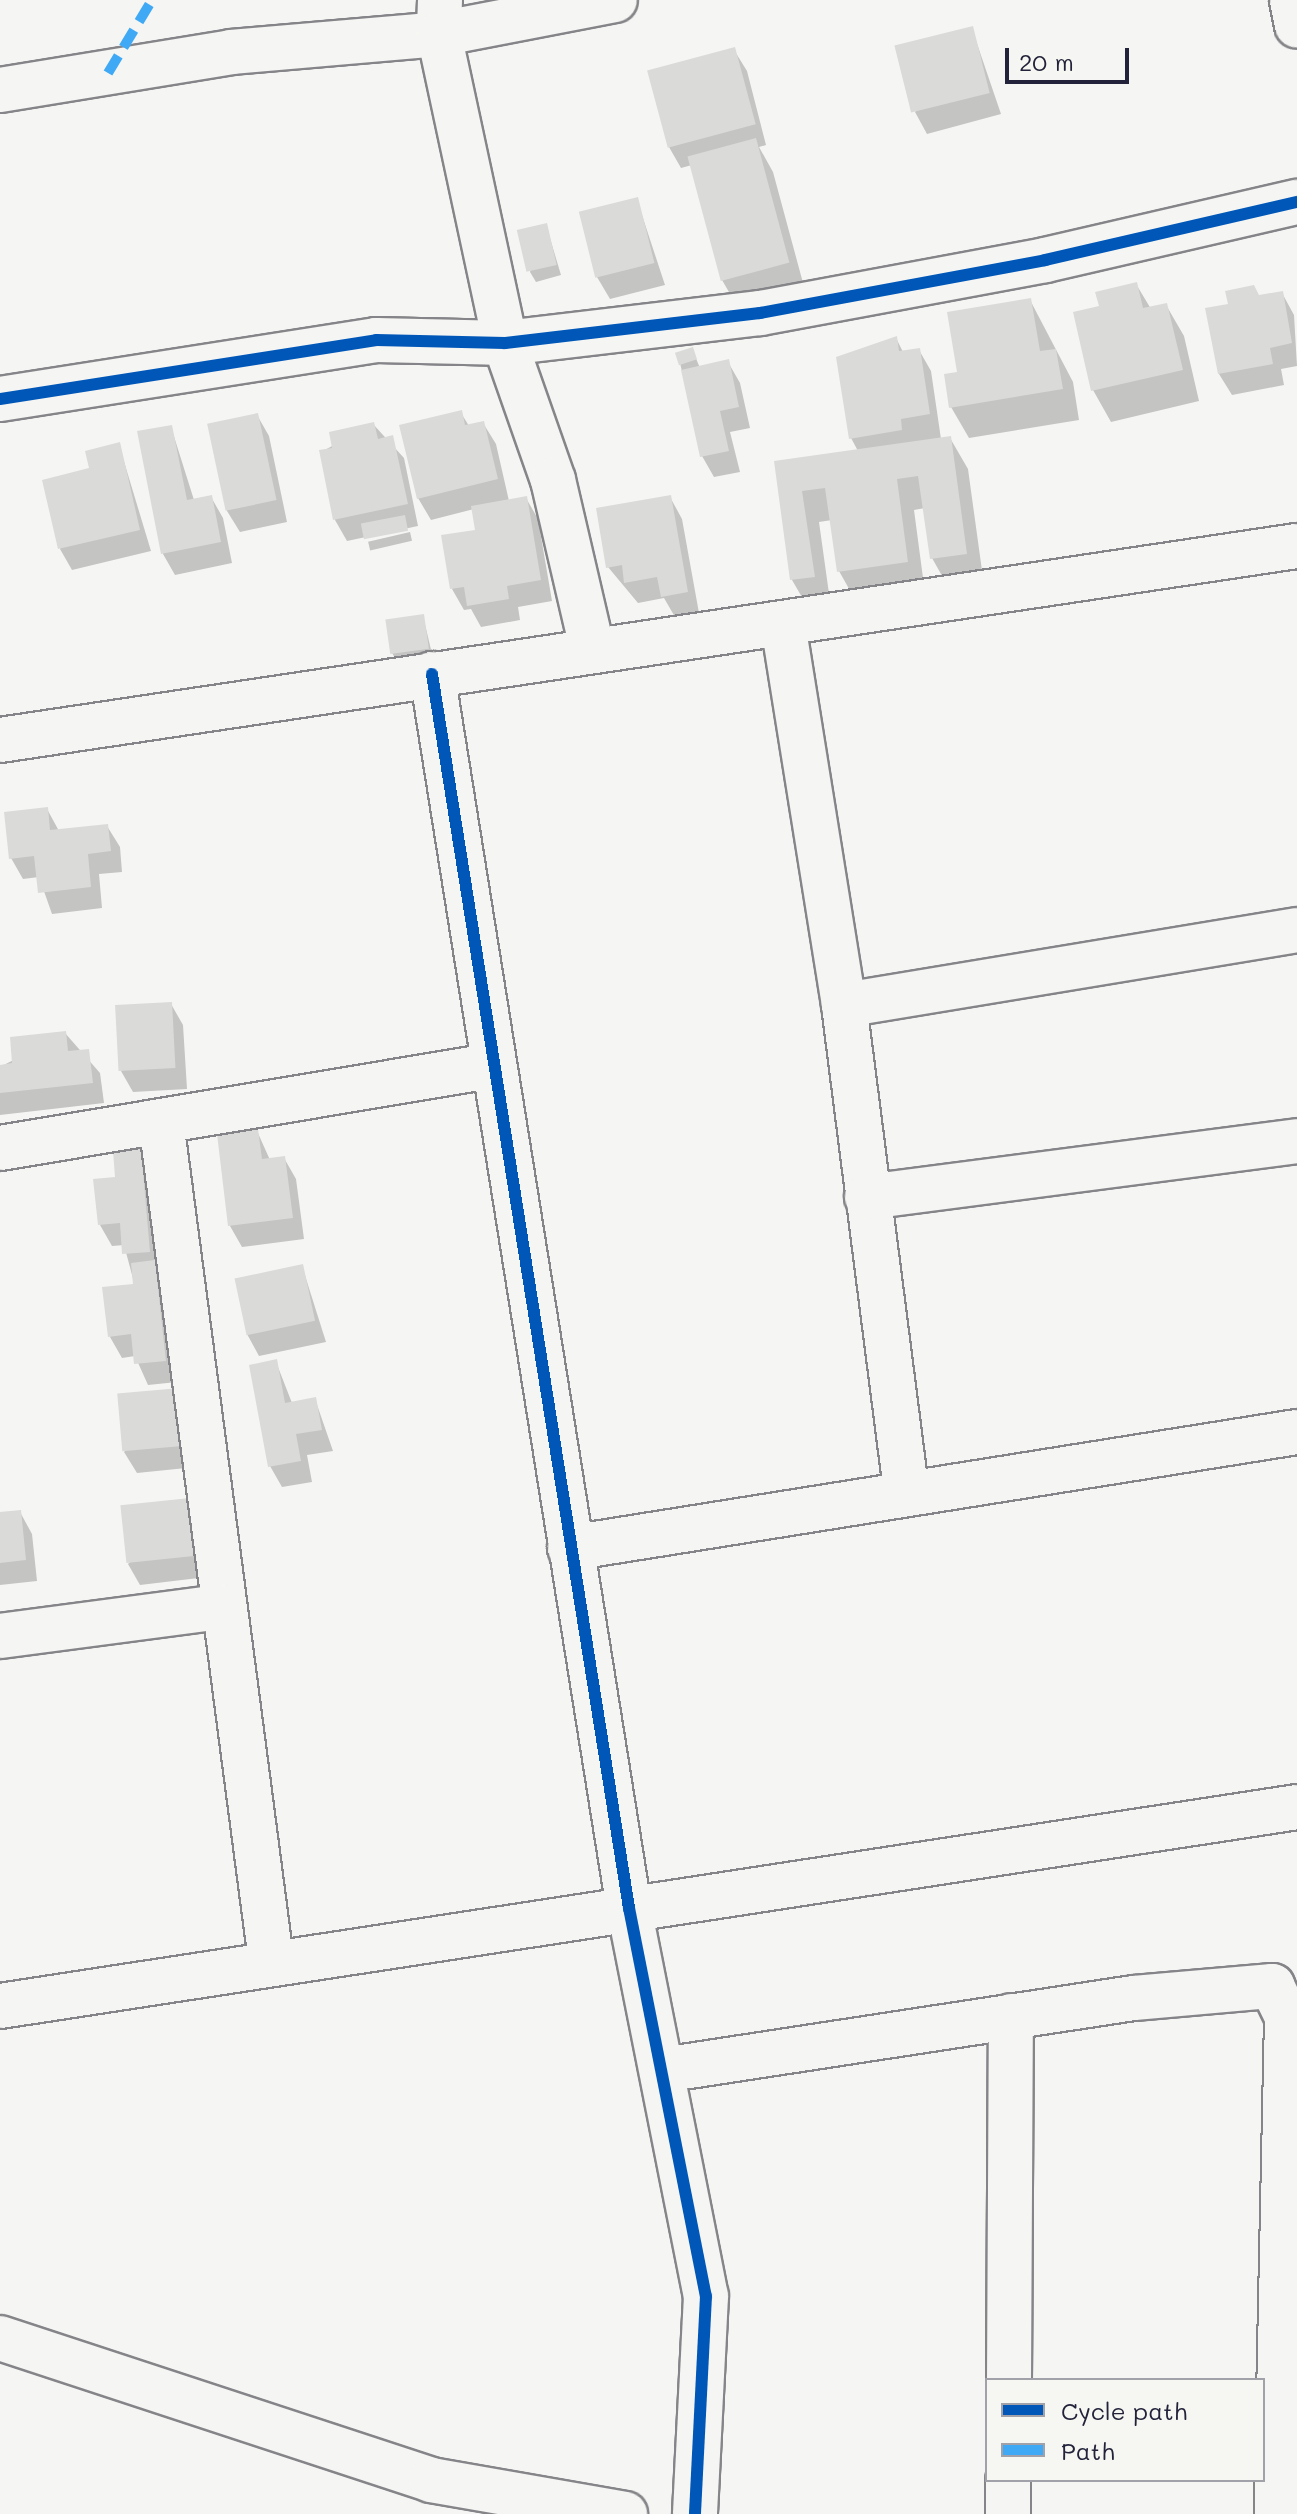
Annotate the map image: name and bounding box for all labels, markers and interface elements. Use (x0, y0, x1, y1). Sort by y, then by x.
scale bar (1009, 32, 1133, 82)
text: 20 m (1019, 46, 1074, 77)
legend (985, 2378, 1265, 2482)
text: Cycle path (1061, 2395, 1187, 2426)
text: Path (1061, 2435, 1115, 2466)

